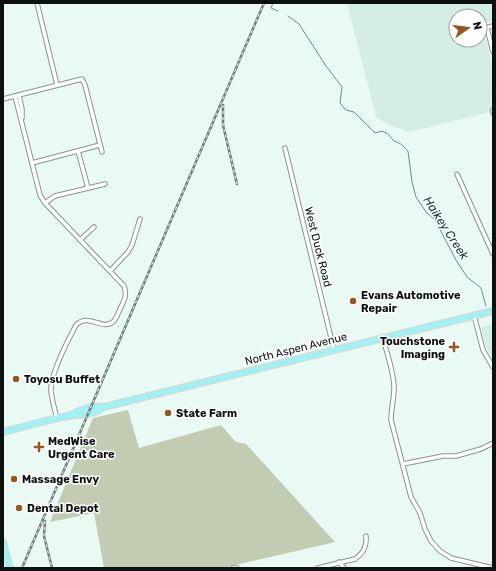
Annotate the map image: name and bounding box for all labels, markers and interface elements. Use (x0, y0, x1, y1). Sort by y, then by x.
north arrow (448, 8, 488, 48)
text: N (470, 20, 485, 31)
water label: Haikey Creek (420, 194, 472, 263)
street label: West Duck Road (302, 206, 334, 288)
place label: Evans Automotive Repair (361, 289, 461, 315)
marker: Evans Automotive Repair (348, 296, 358, 306)
street label: North Aspen Avenue (244, 330, 348, 368)
place label: Touchstone Imaging (380, 335, 445, 361)
marker: Touchstone Imaging (448, 341, 460, 353)
place label: Toyosu Buffet (24, 373, 100, 386)
marker: Toyosu Buffet (11, 374, 21, 384)
place label: State Farm (176, 407, 237, 420)
marker: State Farm (163, 408, 173, 418)
place label: MedWise Urgent Care (48, 435, 115, 461)
marker: MedWise Urgent Care (33, 441, 45, 453)
place label: Massage Envy (22, 473, 100, 486)
marker: Massage Envy (9, 474, 19, 484)
place label: Dental Depot (27, 502, 99, 515)
marker: Dental Depot (14, 503, 24, 513)

